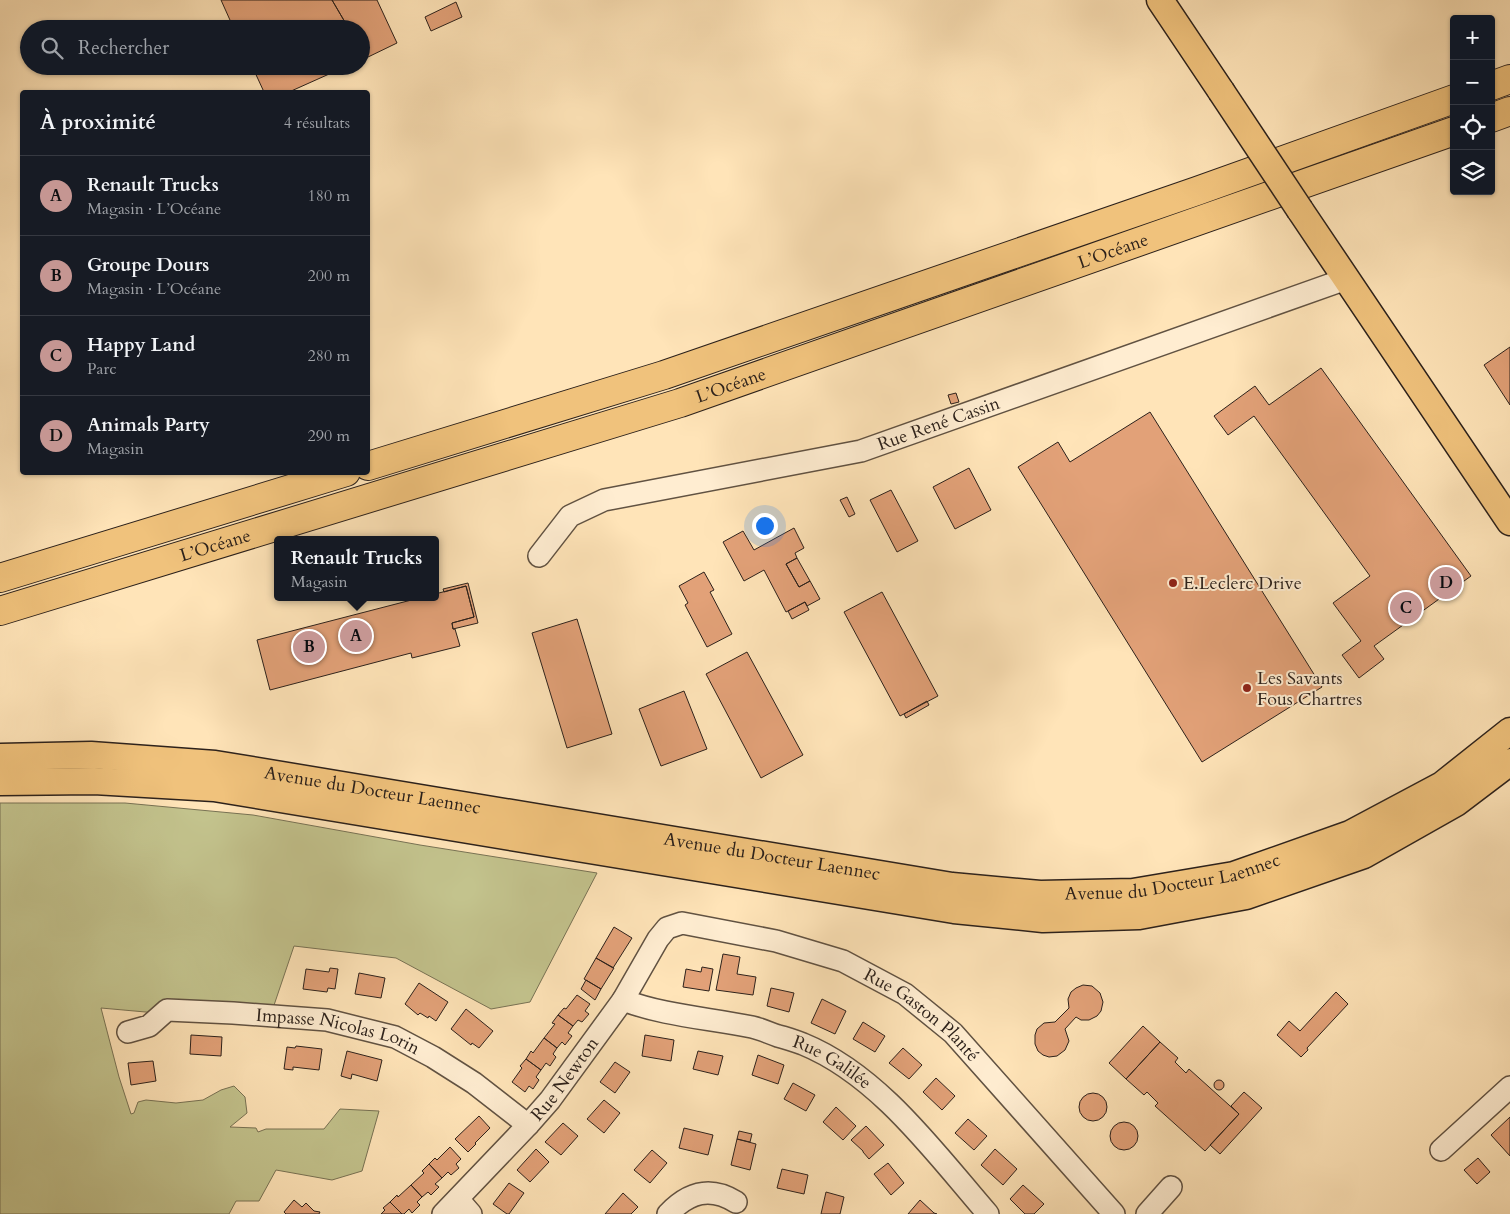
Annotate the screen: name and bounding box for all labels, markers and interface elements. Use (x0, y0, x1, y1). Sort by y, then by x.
map controls (1450, 15, 1495, 195)
button: + (1450, 15, 1495, 60)
search box (20, 20, 370, 75)
icon: search (38, 34, 66, 62)
text: Rechercher (78, 35, 169, 61)
button: − (1450, 60, 1495, 105)
button: locate (1450, 105, 1495, 150)
text: À proximité (40, 108, 156, 137)
text: 4 résultats (284, 112, 350, 134)
button: layers (1450, 150, 1495, 195)
text: Renault Trucks (87, 172, 219, 198)
text: A (50, 185, 62, 207)
text: 180 m (308, 185, 350, 207)
text: Magasin · L’Océane (87, 198, 221, 220)
street label: L’Océane (1074, 227, 1152, 275)
text: Groupe Dours (87, 252, 209, 278)
text: B (50, 265, 62, 287)
text: 200 m (308, 265, 350, 287)
text: Magasin · L’Océane (87, 278, 221, 300)
text: Happy Land (87, 332, 195, 358)
text: C (50, 345, 62, 367)
text: 280 m (308, 345, 350, 367)
text: Parc (87, 358, 117, 380)
street label: L’Océane (692, 361, 769, 409)
street label: Rue René Cassin (874, 390, 1004, 457)
text: Animals Party (87, 412, 210, 438)
text: D (49, 425, 63, 447)
text: 290 m (308, 425, 350, 447)
text: Magasin (87, 438, 144, 460)
your location (752, 513, 778, 539)
street label: L’Océane (177, 523, 254, 568)
popup (274, 536, 439, 601)
text: Renault Trucks (291, 545, 422, 571)
pin: D (1430, 564, 1462, 602)
text: Magasin (291, 571, 347, 593)
place label: E.Leclerc Drive (1183, 571, 1302, 596)
marker: E.Leclerc Drive (1167, 577, 1179, 589)
pin: C (1390, 589, 1422, 627)
pin: A (340, 617, 372, 655)
pin: B (293, 628, 325, 666)
place label: Les Savants Fous Chartres (1257, 666, 1362, 712)
marker: Les Savants Fous Chartres (1241, 682, 1253, 694)
street label: Avenue du Docteur Laennec (262, 760, 483, 820)
street label: Avenue du Docteur Laennec (662, 826, 882, 886)
street label: Avenue du Docteur Laennec (1064, 847, 1284, 906)
street label: Rue Gaston Planté (859, 962, 985, 1067)
street label: Impasse Nicolas Lorin (255, 1002, 425, 1061)
street label: Rue Galilée (790, 1029, 877, 1095)
street label: Rue Newton (525, 1031, 605, 1126)

